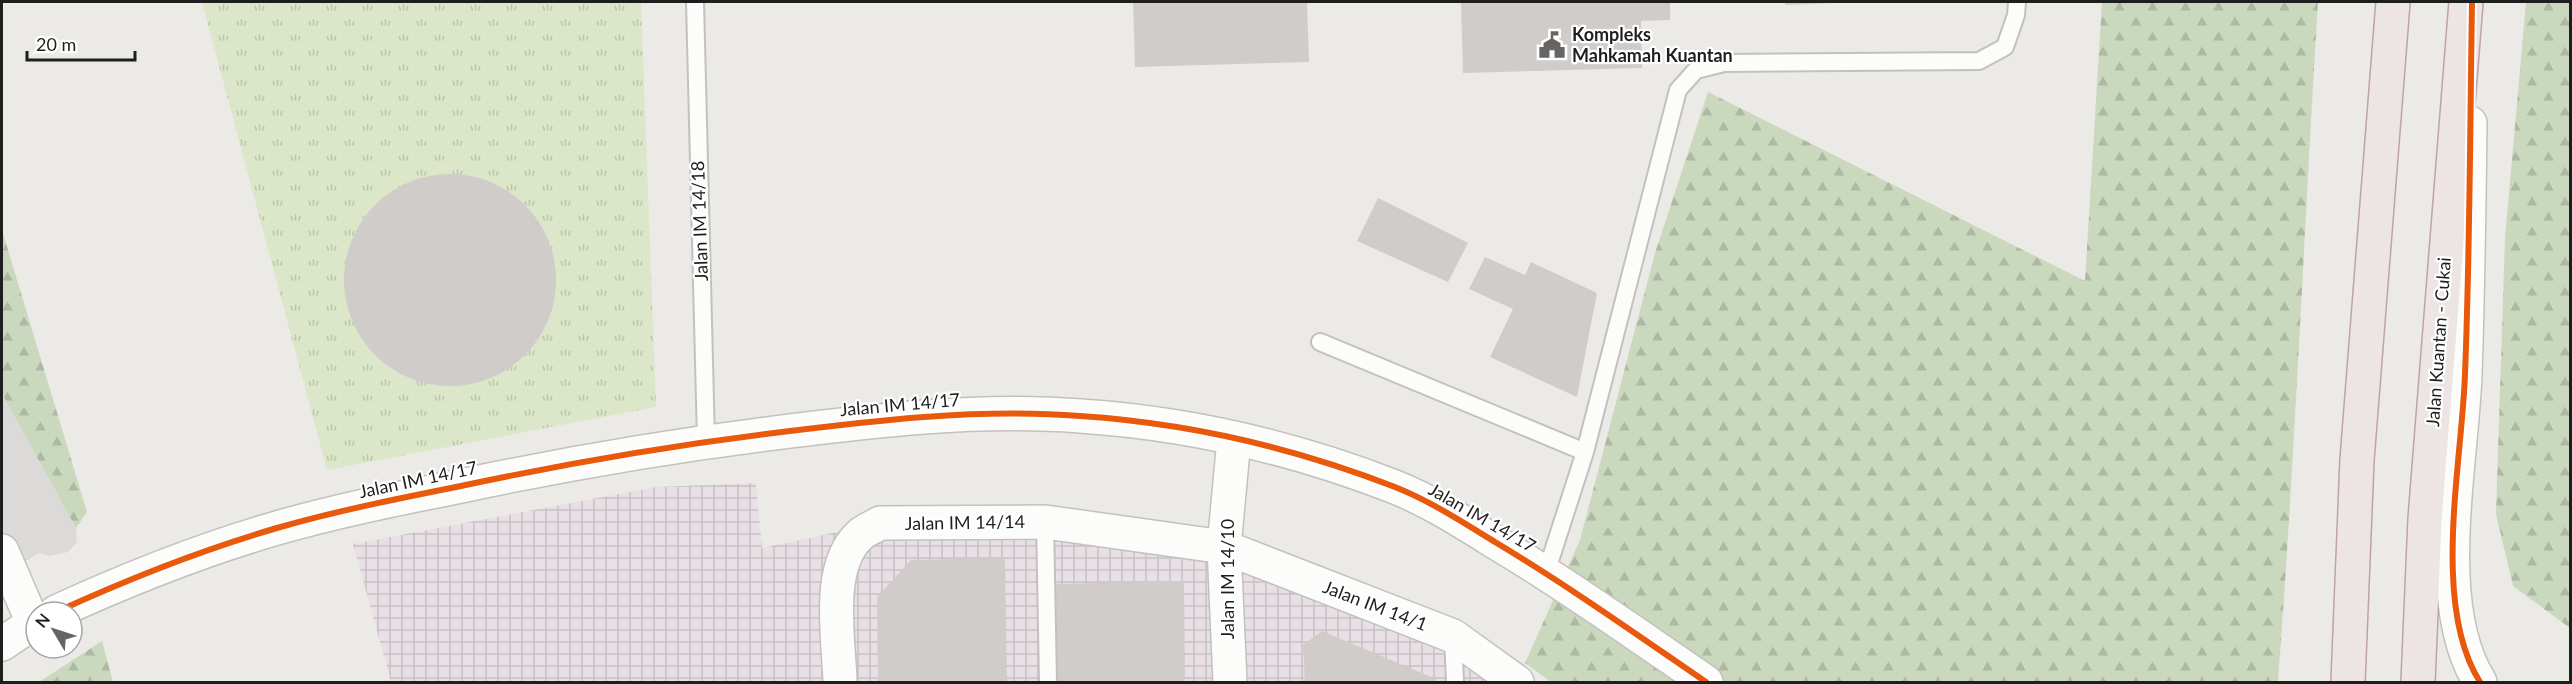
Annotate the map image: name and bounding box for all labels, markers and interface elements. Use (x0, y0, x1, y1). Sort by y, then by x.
place label: Kompleks Mahkamah Kuantan (1572, 23, 1733, 66)
scale bar (27, 24, 135, 62)
public building icon: Kompleks Mahkamah Kuantan (1537, 30, 1567, 60)
text: 20 m (36, 33, 76, 55)
street label: Jalan IM 14/18 (686, 161, 712, 282)
street label: Jalan Kuantan - Cukai (2421, 256, 2455, 428)
street label: Jalan IM 14/17 (839, 388, 961, 420)
street label: Jalan IM 14/17 (357, 456, 479, 502)
street label: Jalan IM 14/17 (1425, 478, 1540, 557)
street label: Jalan IM 14/14 (905, 510, 1025, 534)
street label: Jalan IM 14/10 (1216, 519, 1238, 639)
street label: Jalan IM 14/1 (1320, 575, 1431, 635)
north arrow (24, 600, 84, 660)
text: N (31, 609, 53, 631)

